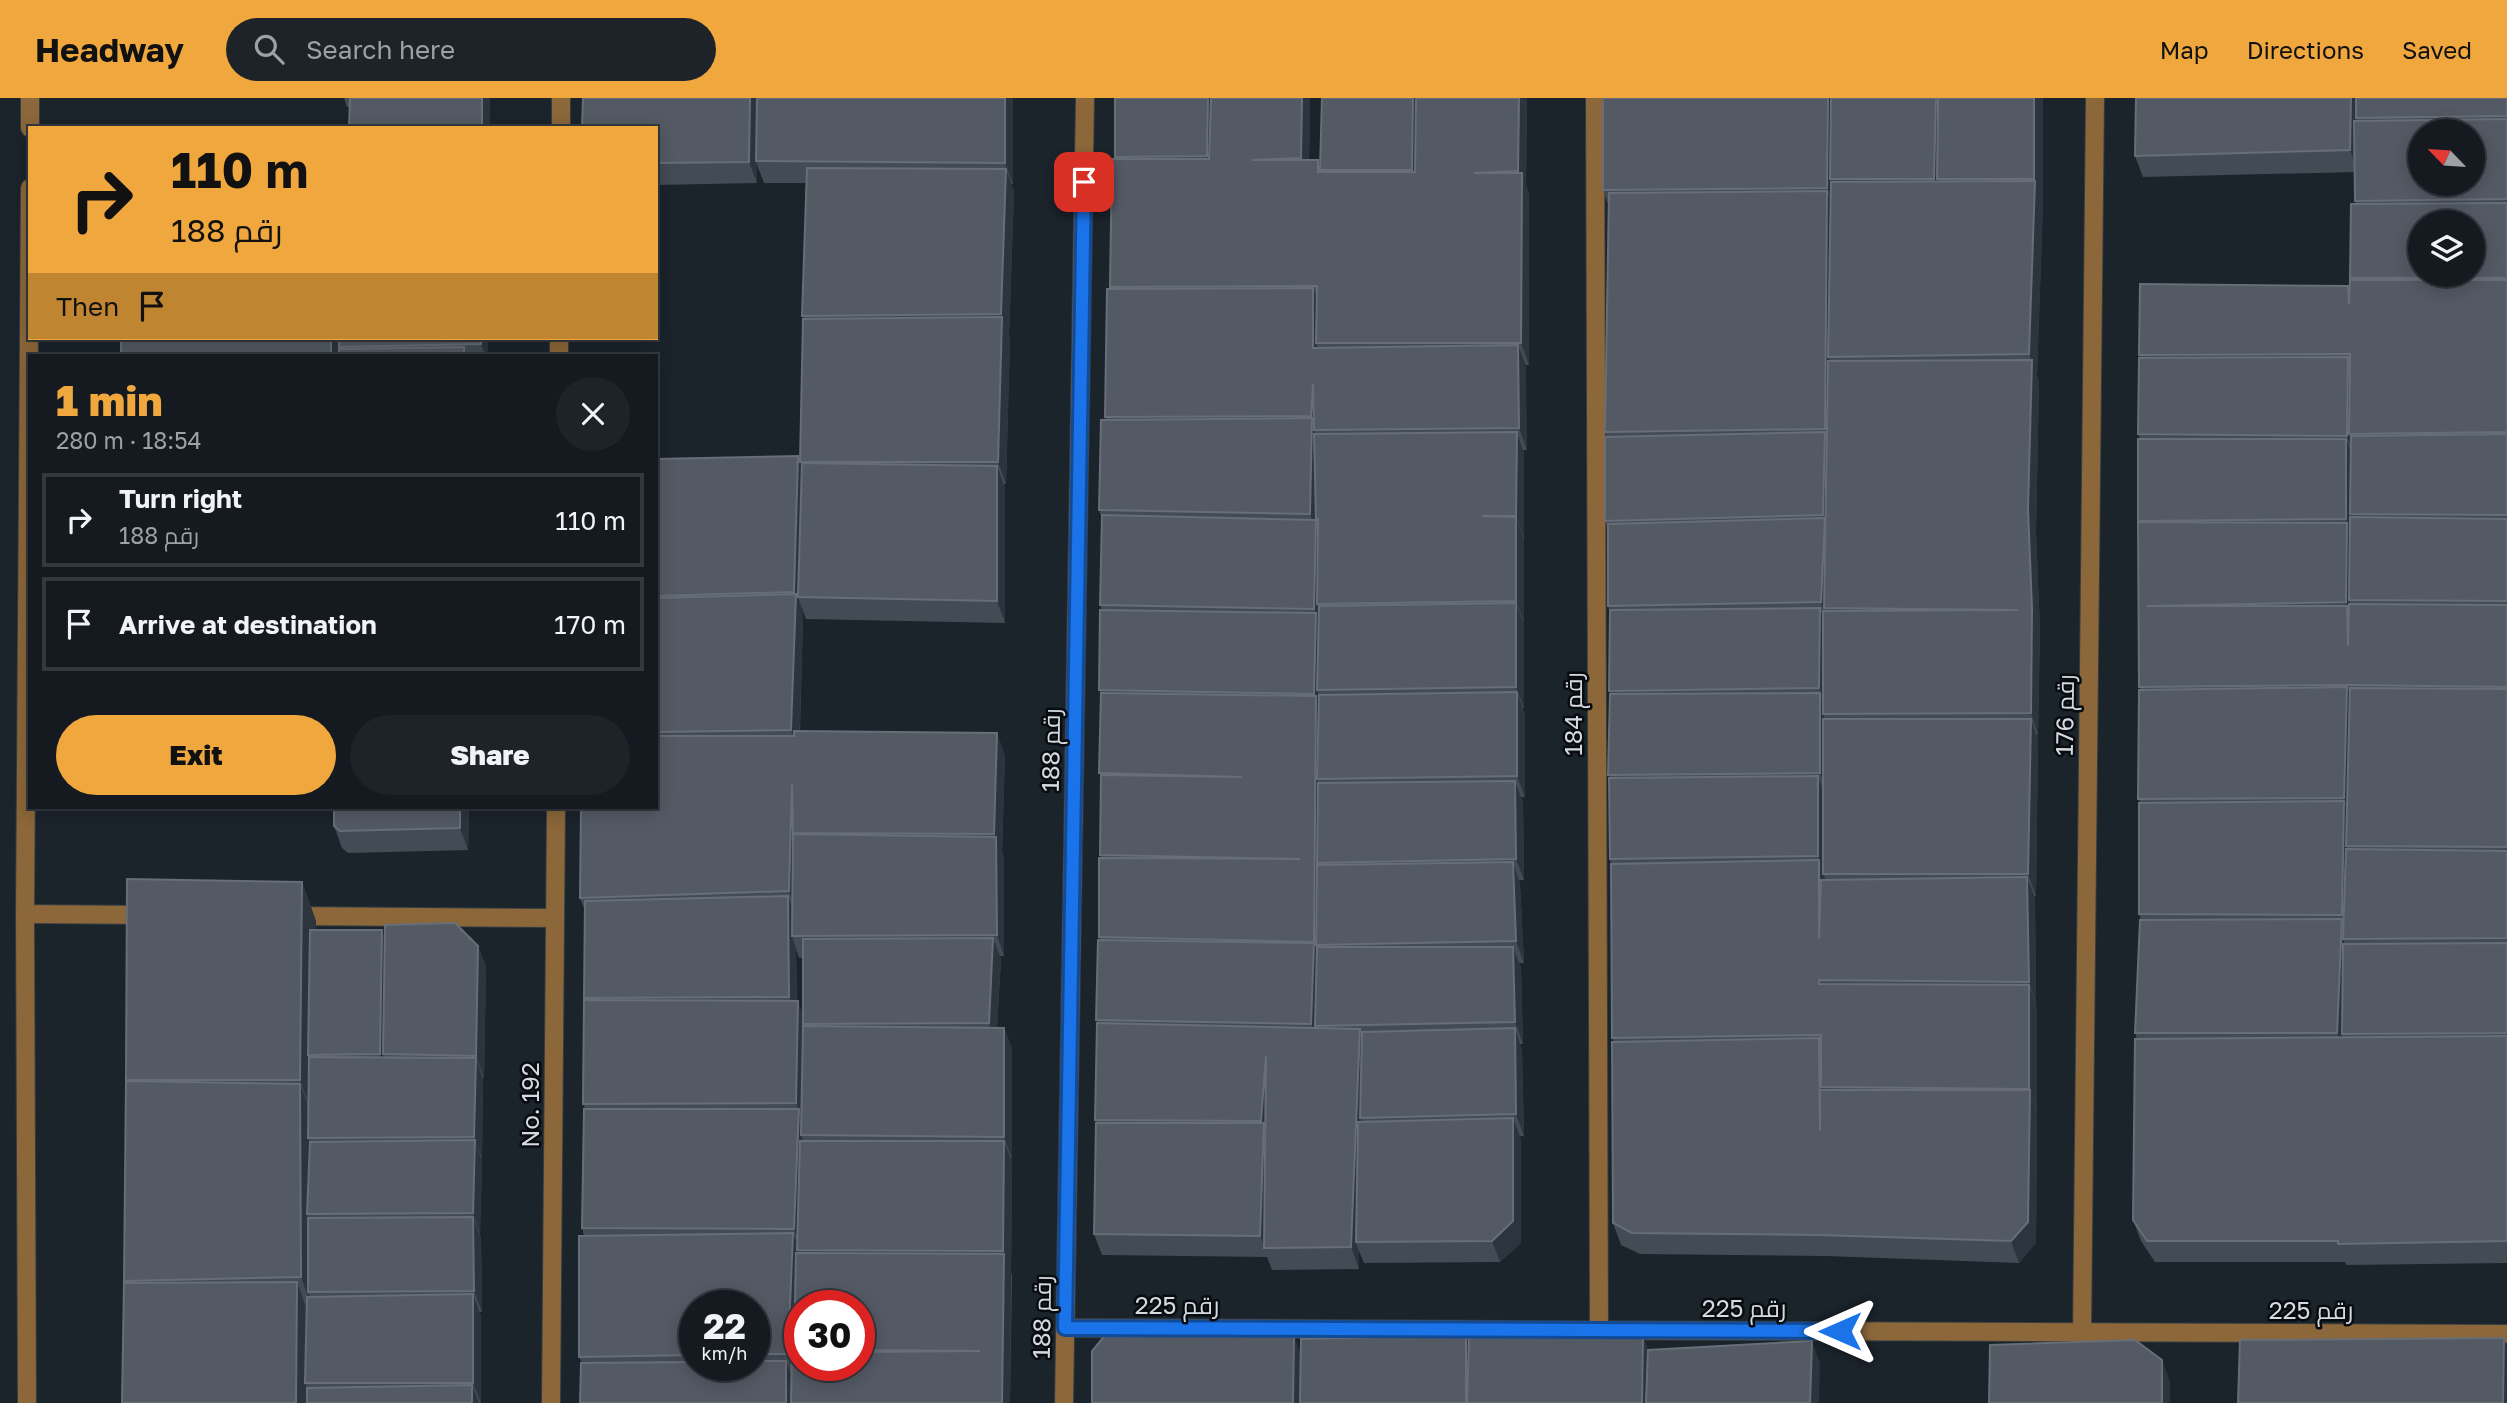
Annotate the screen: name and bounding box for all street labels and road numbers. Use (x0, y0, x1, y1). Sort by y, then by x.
street label: رقم 184 (1558, 672, 1590, 756)
street label: رقم 176 (2049, 674, 2082, 756)
street label: رقم 188 (1035, 708, 1068, 792)
street label: No. 192 (515, 1062, 544, 1148)
street label: رقم 188 (1026, 1275, 1059, 1359)
street label: رقم 225 (1135, 1290, 1219, 1322)
street label: رقم 225 (1702, 1293, 1786, 1325)
street label: رقم 225 (2269, 1295, 2353, 1327)

